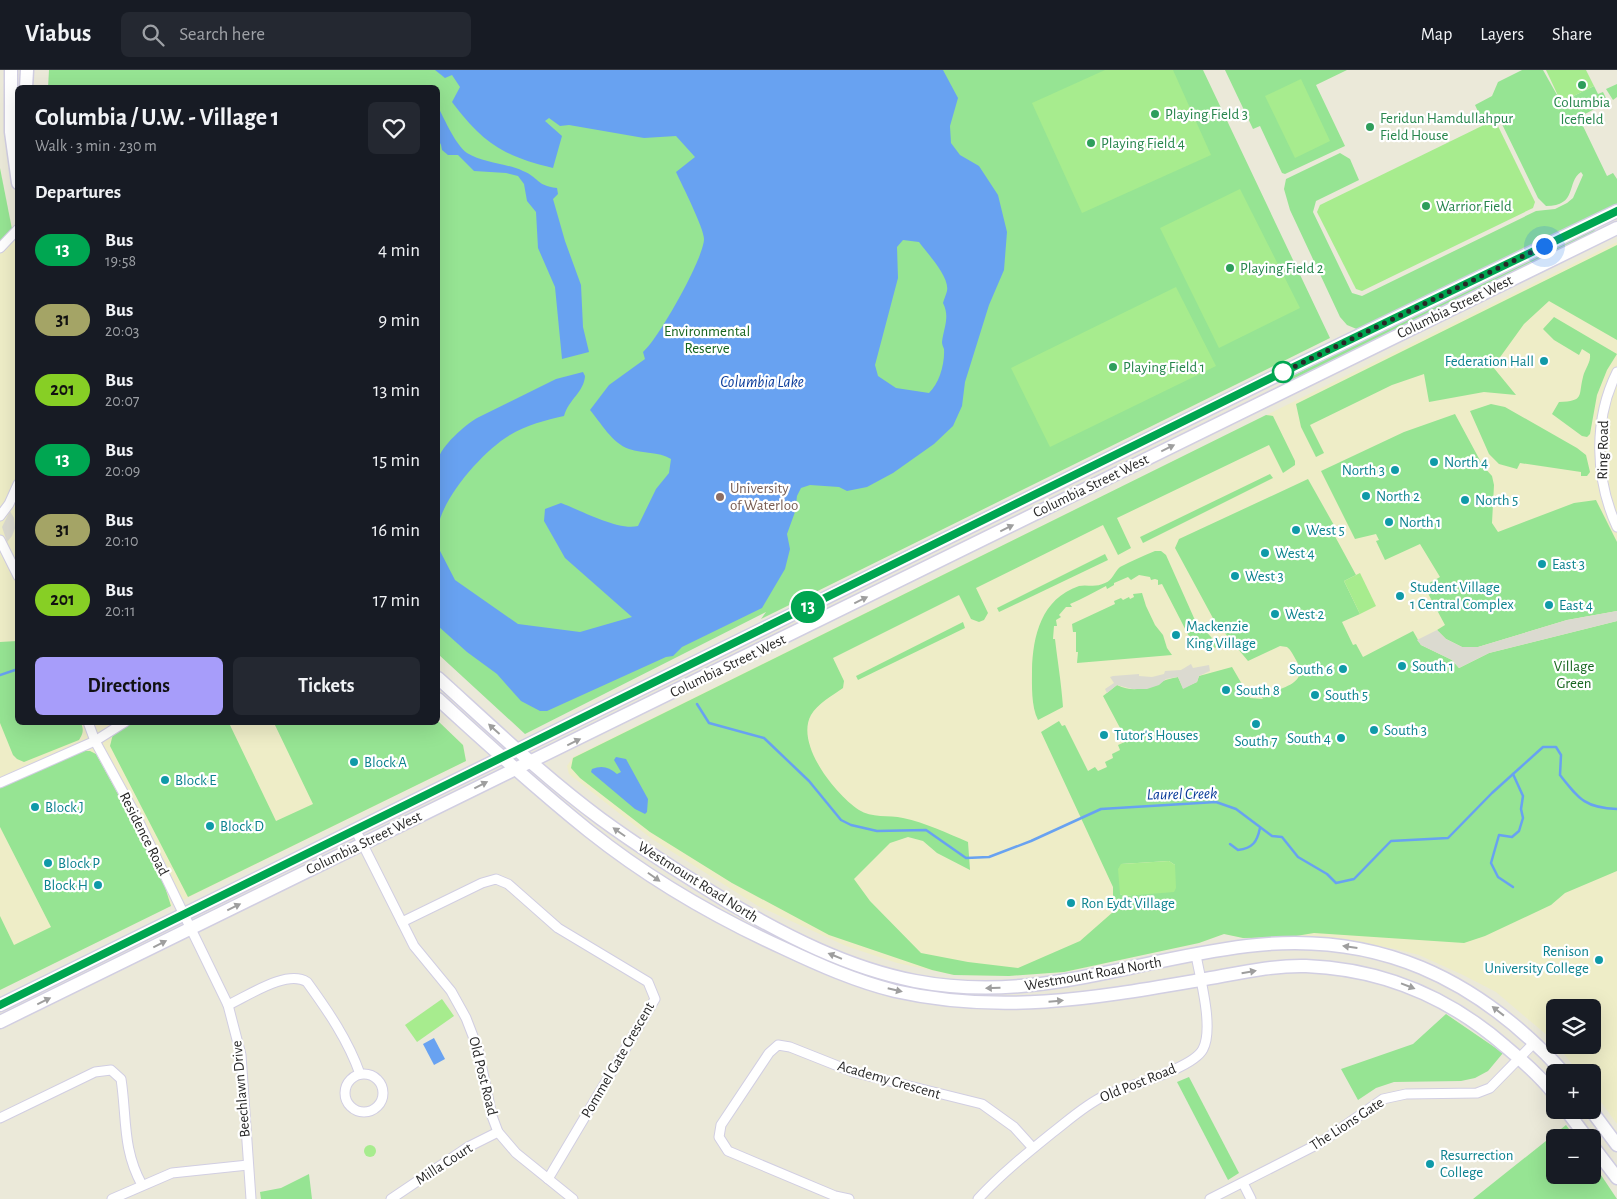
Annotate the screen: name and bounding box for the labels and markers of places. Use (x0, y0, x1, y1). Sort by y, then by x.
marker: Columbia Icefield (1576, 79, 1588, 91)
place label: Columbia Icefield (1554, 95, 1610, 127)
place label: Playing Field 3 (1165, 107, 1248, 122)
marker: Playing Field 3 (1149, 108, 1161, 120)
place label: Feridun Hamdullahpur Field House (1380, 111, 1513, 143)
marker: Feridun Hamdullahpur Field House (1364, 121, 1376, 133)
place label: Playing Field 4 (1101, 136, 1185, 151)
marker: Playing Field 4 (1085, 137, 1097, 149)
place label: Warrior Field (1436, 199, 1512, 214)
marker: Warrior Field (1420, 200, 1432, 212)
place label: Playing Field 2 (1240, 261, 1324, 276)
marker: Playing Field 2 (1224, 262, 1236, 274)
place label: Federation Hall (1445, 354, 1534, 369)
marker: Federation Hall (1538, 355, 1550, 367)
place label: Playing Field 1 (1123, 360, 1205, 375)
marker: Playing Field 1 (1107, 361, 1119, 373)
unlabelled marker (1272, 361, 1294, 383)
place label: North 4 (1444, 455, 1488, 470)
marker: North 4 (1428, 456, 1440, 468)
place label: North 3 (1342, 463, 1385, 478)
marker: North 3 (1389, 464, 1401, 476)
place label: University of Waterloo (730, 481, 798, 513)
place label: North 2 (1376, 489, 1420, 504)
marker: North 2 (1360, 490, 1372, 502)
marker: University of Waterloo (714, 491, 726, 503)
place label: North 5 (1475, 493, 1518, 508)
marker: North 5 (1459, 494, 1471, 506)
place label: North 1 (1399, 515, 1441, 530)
marker: North 1 (1383, 516, 1395, 528)
place label: West 5 (1306, 523, 1345, 538)
marker: West 5 (1290, 524, 1302, 536)
place label: West 4 (1275, 546, 1315, 561)
marker: West 4 (1259, 547, 1271, 559)
place label: East 3 (1552, 557, 1585, 572)
marker: East 3 (1536, 558, 1548, 570)
place label: West 3 (1245, 569, 1284, 584)
marker: West 3 (1229, 570, 1241, 582)
place label: Student Village 1 Central Complex (1410, 580, 1514, 612)
marker: Student Village 1 Central Complex (1394, 590, 1406, 602)
place label: East 4 (1559, 598, 1593, 613)
marker: East 4 (1543, 599, 1555, 611)
place label: West 2 (1285, 607, 1324, 622)
marker: West 2 (1269, 608, 1281, 620)
place label: Mackenzie King Village (1186, 619, 1256, 651)
marker: Mackenzie King Village (1170, 629, 1182, 641)
place label: South 1 (1412, 659, 1454, 674)
marker: South 1 (1396, 660, 1408, 672)
place label: South 6 (1289, 662, 1333, 677)
marker: South 6 (1337, 663, 1349, 675)
place label: South 8 (1236, 683, 1280, 698)
marker: South 8 (1220, 684, 1232, 696)
place label: South 5 (1325, 688, 1368, 703)
marker: South 5 (1309, 689, 1321, 701)
marker: South 7 (1250, 718, 1262, 730)
place label: South 3 (1384, 723, 1427, 738)
marker: South 3 (1368, 724, 1380, 736)
place label: Tutor's Houses (1114, 728, 1198, 743)
marker: Tutor's Houses (1098, 729, 1110, 741)
place label: South 4 (1287, 731, 1331, 746)
marker: South 4 (1335, 732, 1347, 744)
place label: South 7 (1234, 734, 1278, 749)
place label: Block A (364, 755, 407, 770)
marker: Block A (348, 756, 360, 768)
place label: Block E (175, 773, 216, 788)
marker: Block E (159, 774, 171, 786)
place label: Block J (45, 800, 84, 815)
marker: Block J (29, 801, 41, 813)
place label: Block D (220, 819, 264, 834)
marker: Block D (204, 820, 216, 832)
place label: Block P (58, 856, 100, 871)
marker: Block P (42, 857, 54, 869)
place label: Block H (44, 878, 88, 893)
marker: Block H (92, 879, 104, 891)
place label: Ron Eydt Village (1081, 896, 1175, 911)
marker: Ron Eydt Village (1065, 897, 1077, 909)
place label: Renison University College (1485, 944, 1589, 976)
marker: Renison University College (1593, 954, 1605, 966)
place label: Resurrection College (1440, 1148, 1514, 1180)
marker: Resurrection College (1424, 1158, 1436, 1170)

